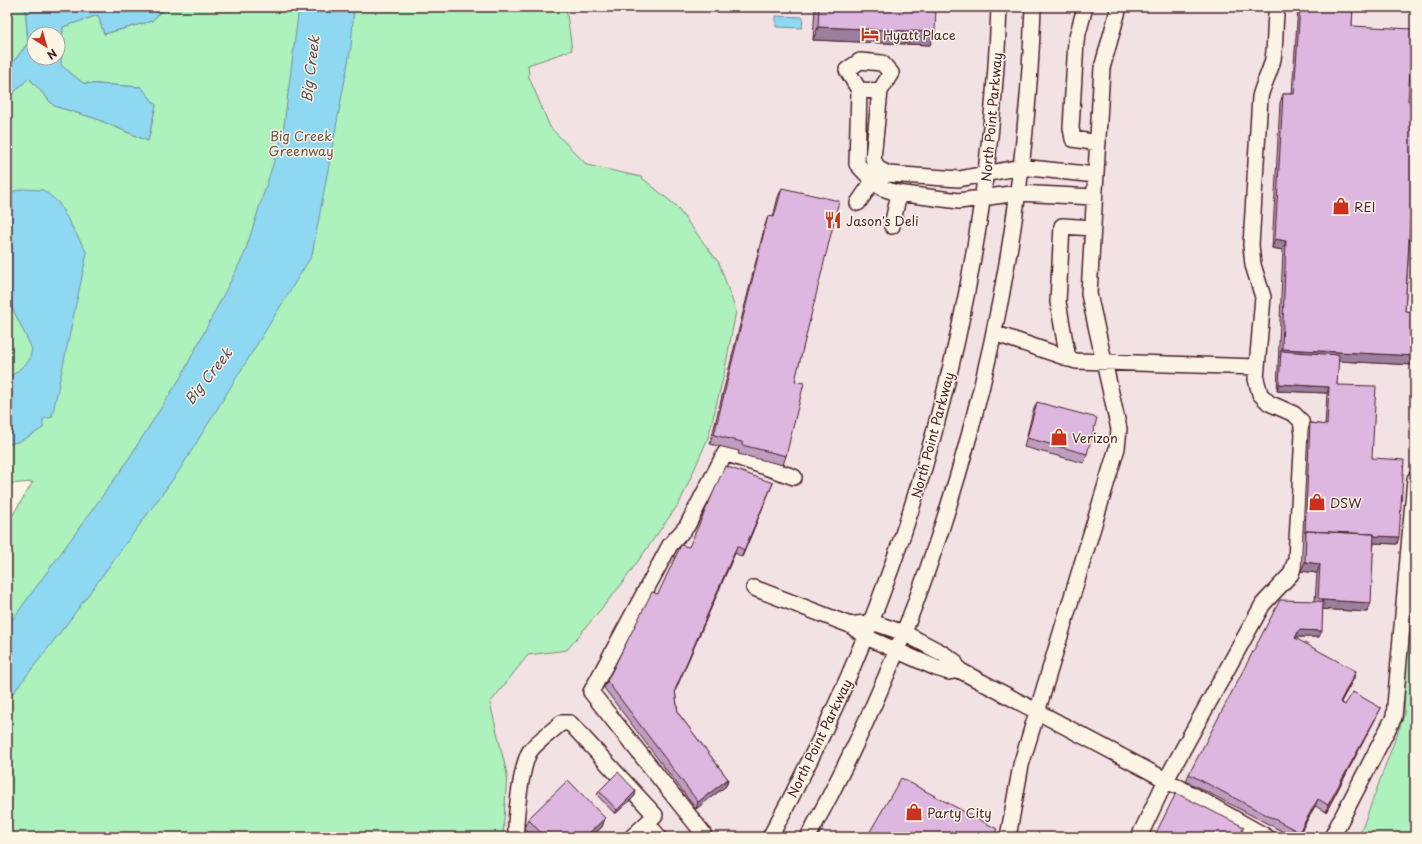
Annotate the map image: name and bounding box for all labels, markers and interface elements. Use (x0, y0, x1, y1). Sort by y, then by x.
hotel icon: Hyatt Place (860, 24, 880, 44)
place label: Hyatt Place (883, 25, 956, 44)
north arrow (26, 26, 66, 66)
water label: Big Creek (296, 33, 325, 103)
text: N (43, 45, 61, 64)
street label: North Point Parkway (976, 52, 1006, 182)
park label: Big Creek Greenway (269, 126, 333, 160)
shop icon: REI (1331, 196, 1351, 216)
place label: REI (1354, 197, 1375, 216)
restaurant icon: Jason's Deli (823, 210, 843, 230)
place label: Jason's Deli (846, 211, 919, 230)
water label: Big Creek (179, 342, 238, 409)
street label: North Point Parkway (906, 370, 958, 500)
shop icon: Verizon (1049, 427, 1069, 447)
place label: Verizon (1072, 428, 1118, 447)
shop icon: DSW (1307, 492, 1327, 512)
place label: DSW (1330, 493, 1362, 512)
street label: North Point Parkway (782, 676, 856, 800)
shop icon: Party City (904, 802, 924, 822)
place label: Party City (927, 803, 992, 822)

